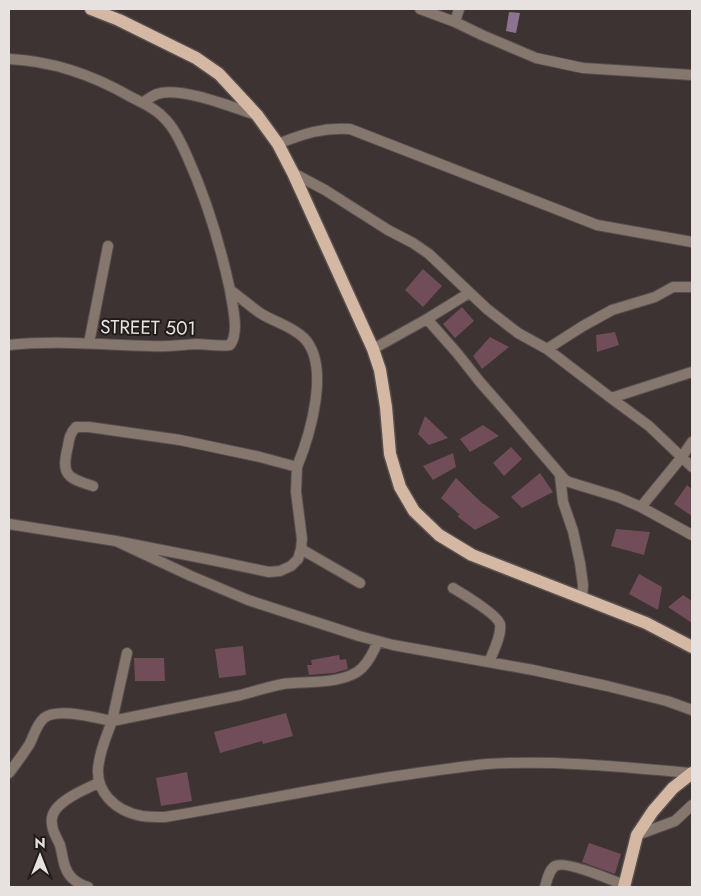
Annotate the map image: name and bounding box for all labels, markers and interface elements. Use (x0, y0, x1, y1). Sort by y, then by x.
street label: STREET 501 (100, 313, 196, 342)
north arrow (15, 831, 65, 881)
text: N (34, 833, 46, 853)

